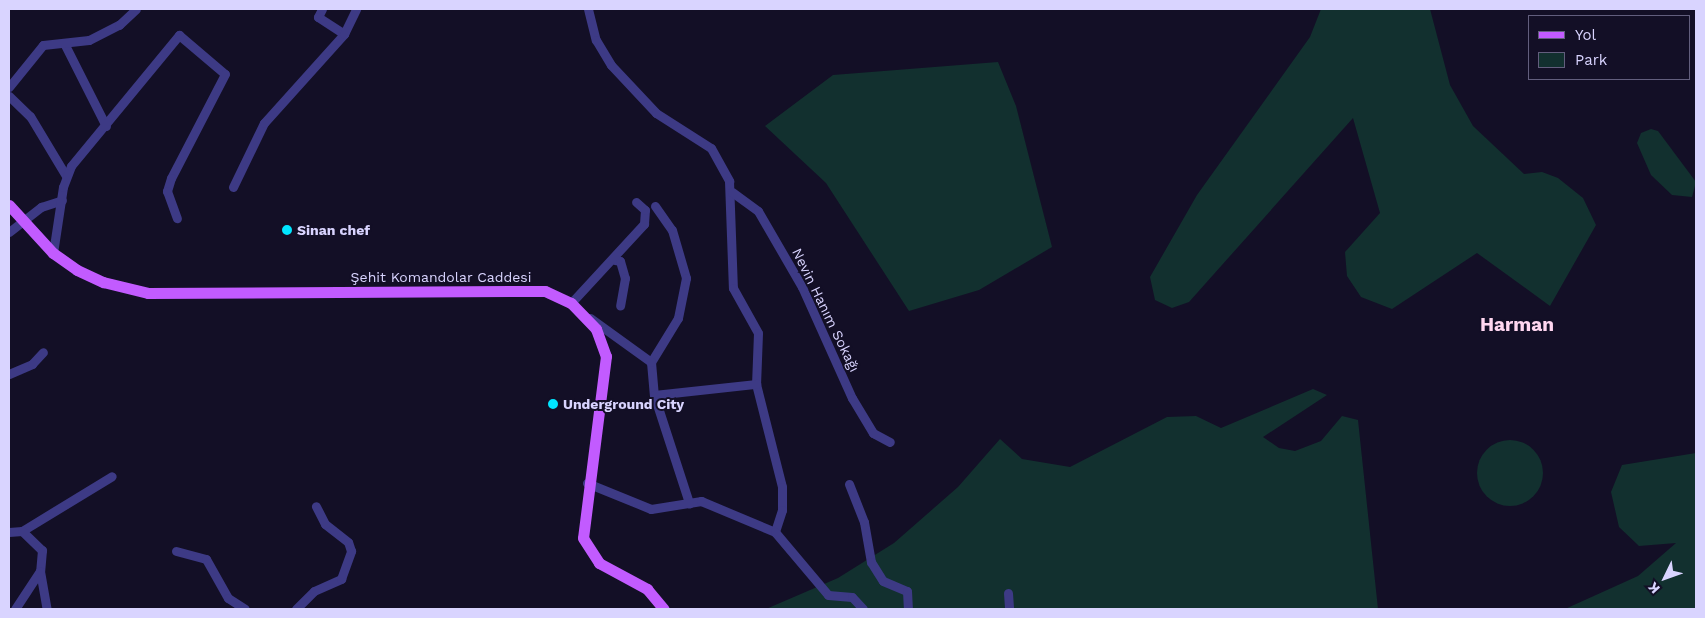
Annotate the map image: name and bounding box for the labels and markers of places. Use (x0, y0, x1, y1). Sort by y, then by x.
place label: Sinan chef (297, 222, 370, 238)
marker: Sinan chef (281, 224, 293, 236)
place label: Underground City (563, 396, 684, 412)
marker: Underground City (547, 398, 559, 410)

